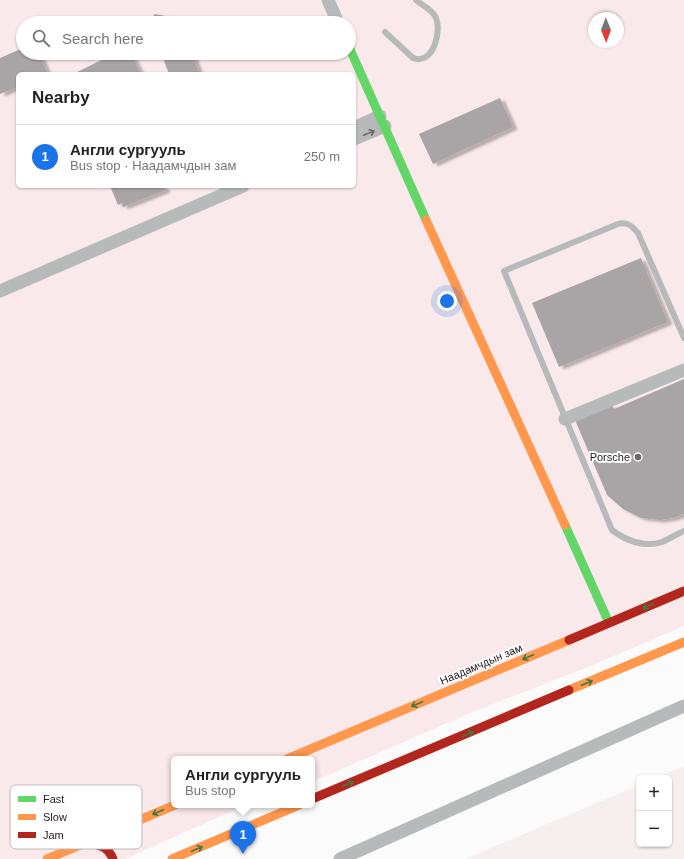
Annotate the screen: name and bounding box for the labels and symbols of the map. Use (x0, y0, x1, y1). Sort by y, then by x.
north arrow (588, 12, 624, 48)
one-way arrow (363, 128, 375, 136)
your location (437, 291, 457, 311)
place label: Porsche (590, 451, 630, 463)
marker: Porsche (633, 452, 643, 462)
one-way arrow (642, 603, 654, 611)
street label: Наадамчдын зам (438, 641, 524, 687)
one-way arrow (523, 654, 535, 661)
one-way arrow (581, 679, 593, 686)
one-way arrow (412, 700, 424, 708)
one-way arrow (461, 729, 473, 737)
one-way arrow (341, 780, 353, 787)
legend (10, 785, 142, 849)
text: Fast (43, 793, 64, 805)
one-way arrow (153, 809, 165, 816)
text: Slow (43, 811, 67, 823)
pin: 1 (230, 821, 256, 854)
text: Jam (43, 829, 64, 841)
one-way arrow (190, 844, 202, 852)

